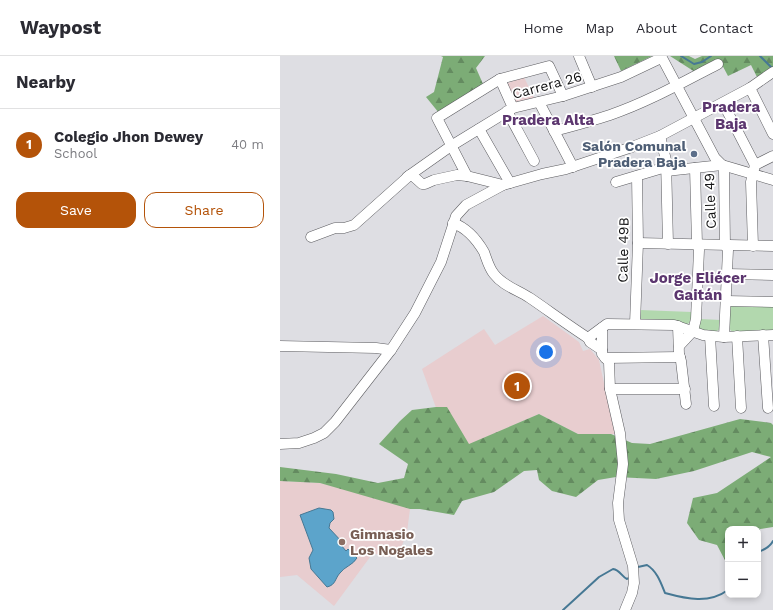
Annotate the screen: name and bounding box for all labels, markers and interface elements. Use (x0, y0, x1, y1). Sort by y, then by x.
text: Waypost (20, 16, 101, 39)
text: Home (523, 20, 563, 36)
text: Map (585, 20, 614, 36)
text: About (636, 20, 677, 36)
text: Contact (699, 20, 753, 36)
street label: Carrera 26 (510, 68, 584, 102)
text: Nearby (16, 72, 75, 92)
district label: Pradera Baja (702, 98, 760, 133)
district label: Pradera Alta (502, 111, 594, 129)
text: Colegio Jhon Dewey (54, 128, 203, 146)
text: 1 (26, 137, 32, 152)
text: 40 m (231, 137, 264, 152)
place label: Salón Comunal Pradera Baja (582, 138, 687, 170)
text: School (54, 146, 97, 161)
marker: Salón Comunal Pradera Baja (689, 149, 699, 159)
street label: Calle 49 (701, 173, 719, 229)
button: Save (16, 192, 136, 228)
button: Share (144, 192, 264, 228)
street label: Calle 49B (614, 217, 632, 283)
district label: Jorge Eliécer Gaitán (650, 269, 747, 304)
your location (536, 342, 556, 362)
pin: 1 (504, 371, 530, 401)
place label: Gimnasio Los Nogales (350, 526, 433, 558)
map controls (725, 526, 761, 598)
button: + (725, 526, 761, 562)
marker: Gimnasio Los Nogales (337, 537, 347, 547)
button: − (725, 562, 761, 598)

